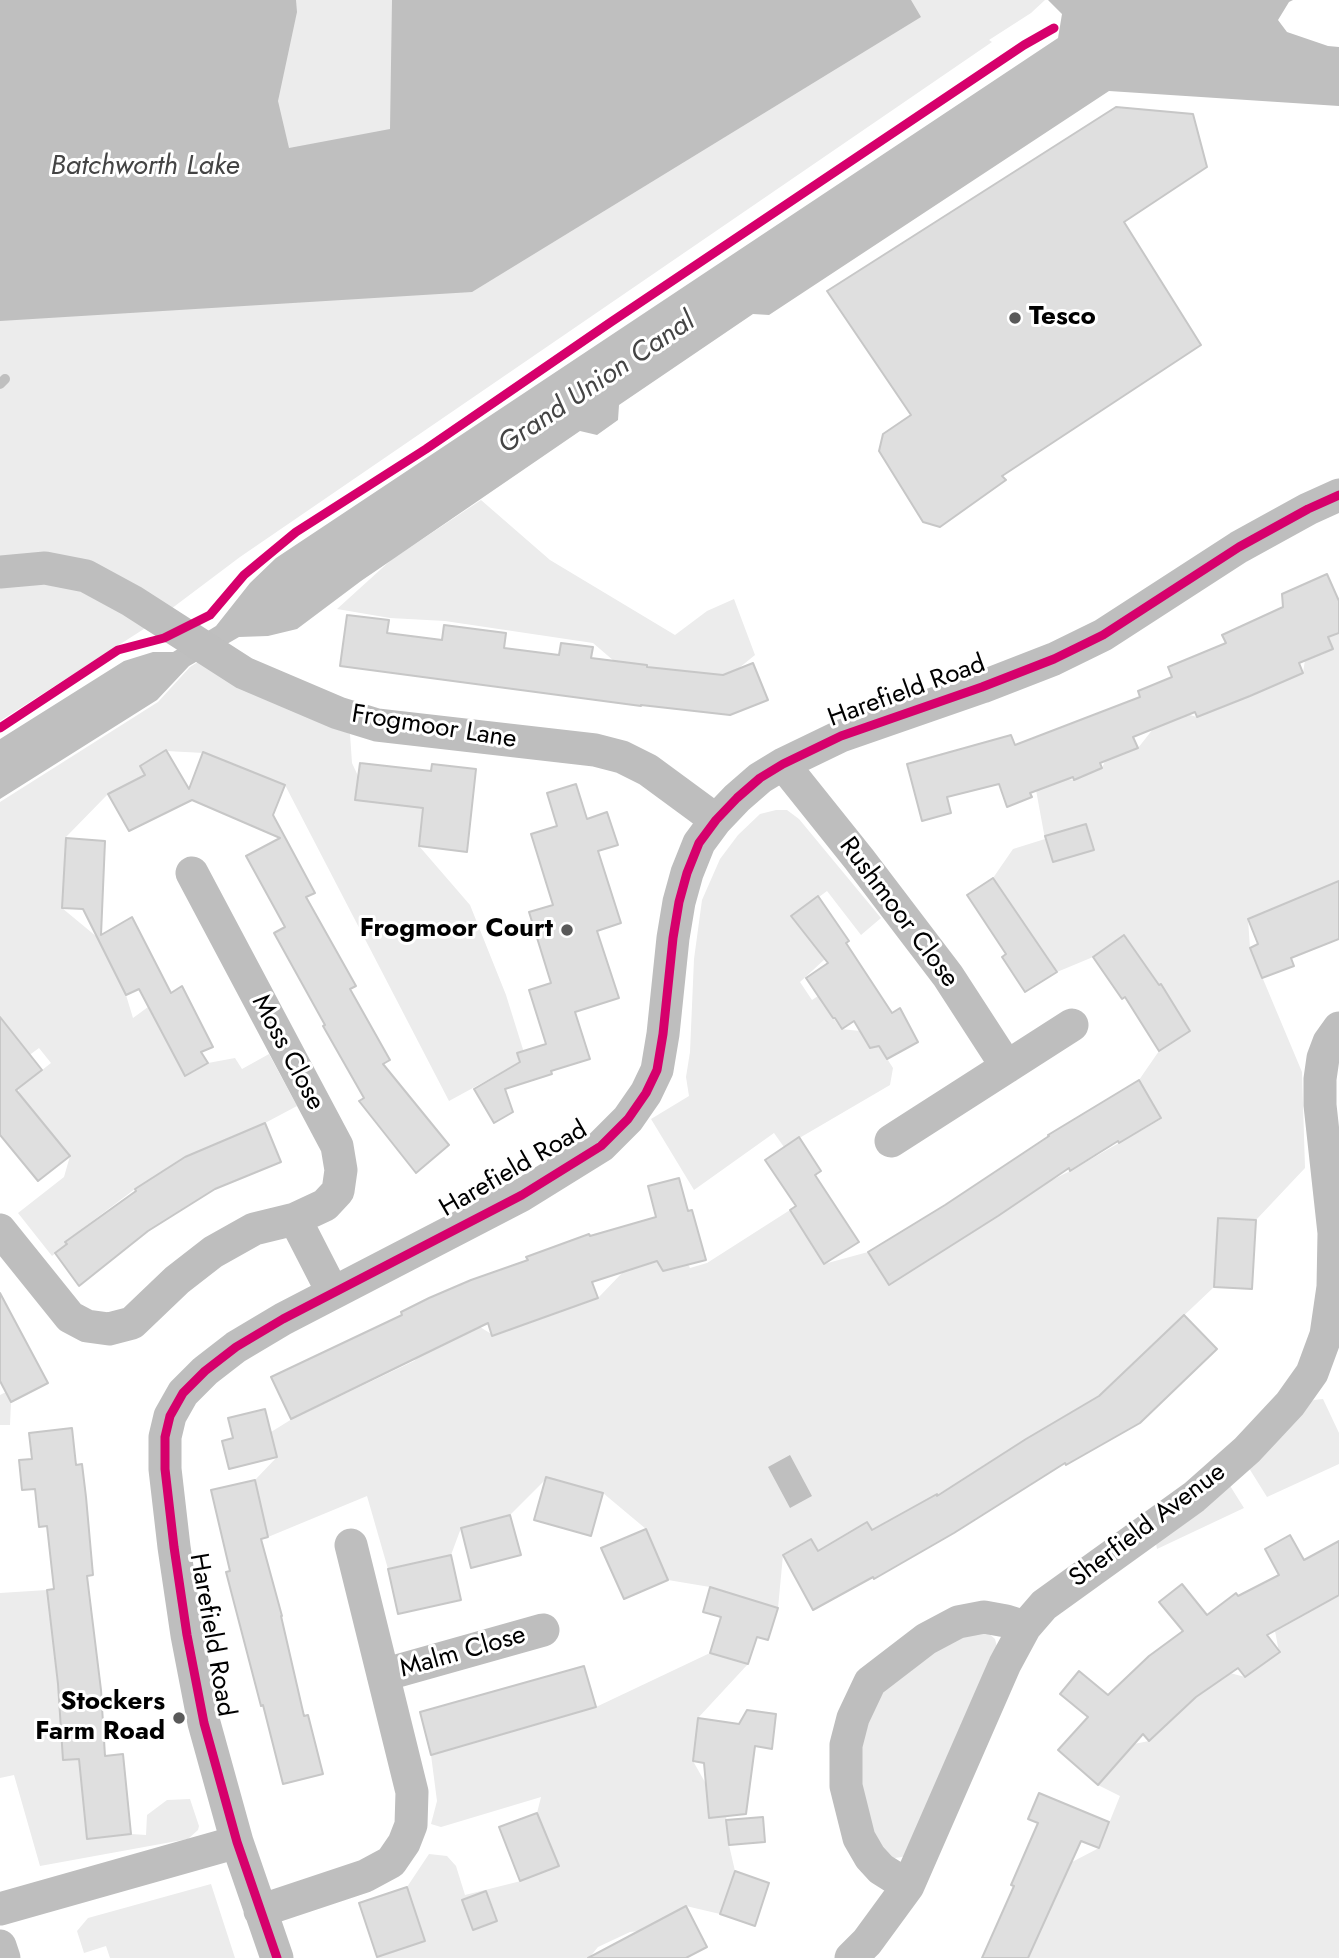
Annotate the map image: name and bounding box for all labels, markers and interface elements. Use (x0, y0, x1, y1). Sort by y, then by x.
water label: Batchworth Lake (51, 150, 239, 184)
place label: Tesco (1029, 302, 1096, 334)
water label: Grand Union Canal (492, 306, 702, 462)
marker: Tesco (1007, 310, 1023, 326)
street label: Harefield Road (824, 649, 990, 735)
street label: Frogmoor Lane (349, 700, 519, 756)
street label: Rushmoor Close (832, 832, 964, 994)
place label: Frogmoor Court (360, 914, 553, 946)
marker: Frogmoor Court (559, 922, 575, 938)
street label: Moss Close (244, 990, 330, 1116)
street label: Harefield Road (435, 1115, 593, 1225)
street label: Sherfield Avenue (1064, 1457, 1232, 1595)
street label: Harefield Road (181, 1551, 241, 1719)
street label: Malm Close (396, 1620, 530, 1686)
place label: Stockers Farm Road (35, 1687, 165, 1748)
marker: Stockers Farm Road (171, 1710, 187, 1726)

